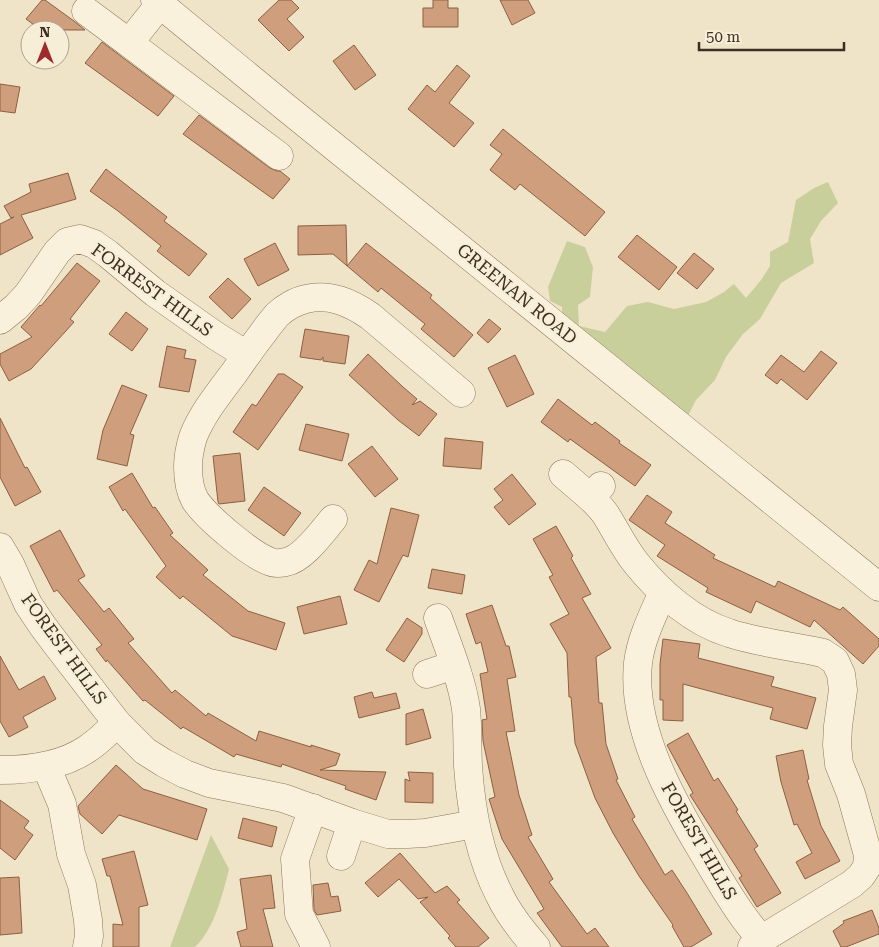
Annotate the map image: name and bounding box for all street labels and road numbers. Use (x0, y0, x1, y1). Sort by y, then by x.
street label: FORREST HILLS (88, 239, 217, 341)
street label: GREENAN ROAD (453, 239, 582, 348)
street label: FOREST HILLS (17, 589, 112, 708)
street label: FOREST HILLS (657, 778, 742, 903)

